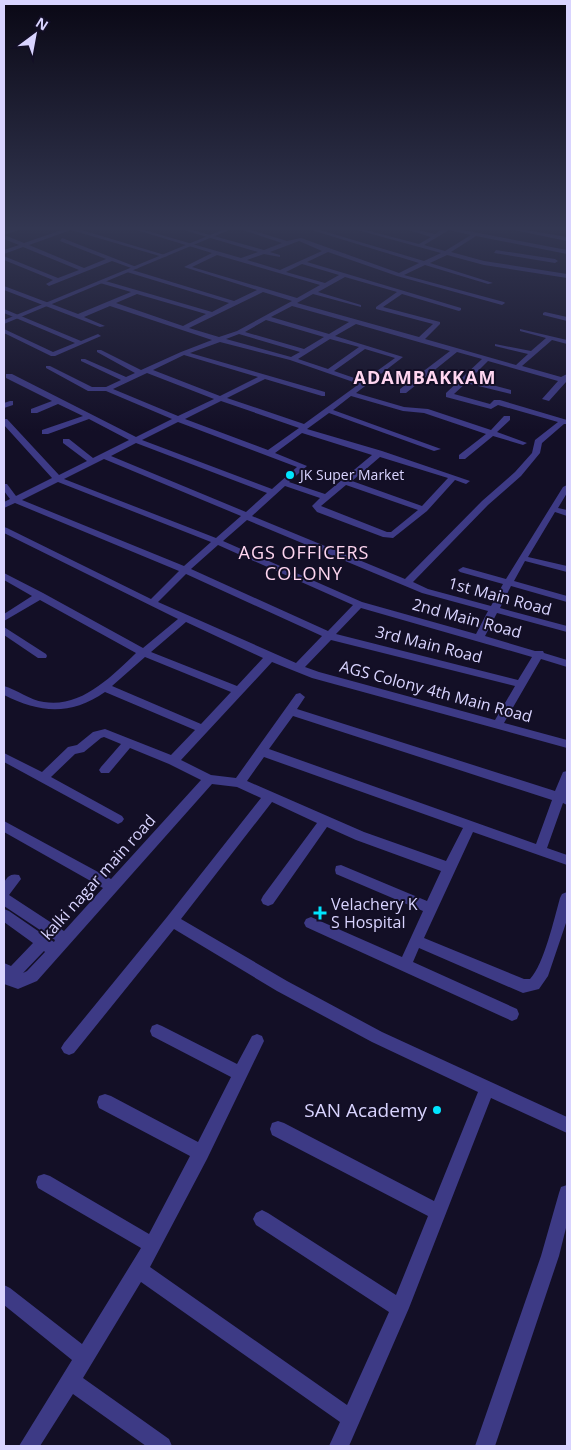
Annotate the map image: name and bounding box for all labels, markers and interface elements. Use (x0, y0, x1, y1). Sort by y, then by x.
north arrow (10, 10, 60, 60)
text: N (32, 12, 52, 35)
district label: ADAMBAKKAM (354, 365, 496, 389)
place label: JK Super Market (298, 465, 404, 484)
marker: JK Super Market (284, 469, 296, 481)
district label: AGS OFFICERS COLONY (239, 540, 369, 585)
street label: 1st Main Road (446, 572, 554, 620)
street label: 2nd Main Road (410, 593, 524, 643)
street label: 3rd Main Road (373, 620, 485, 668)
street label: AGS Colony 4th Main Road (337, 655, 535, 727)
street label: kalki nagar main road (36, 810, 160, 944)
place label: Velachery K S Hospital (331, 893, 418, 933)
marker: Velachery K S Hospital (313, 906, 327, 920)
place label: SAN Academy (304, 1097, 427, 1123)
marker: SAN Academy (431, 1104, 443, 1116)

